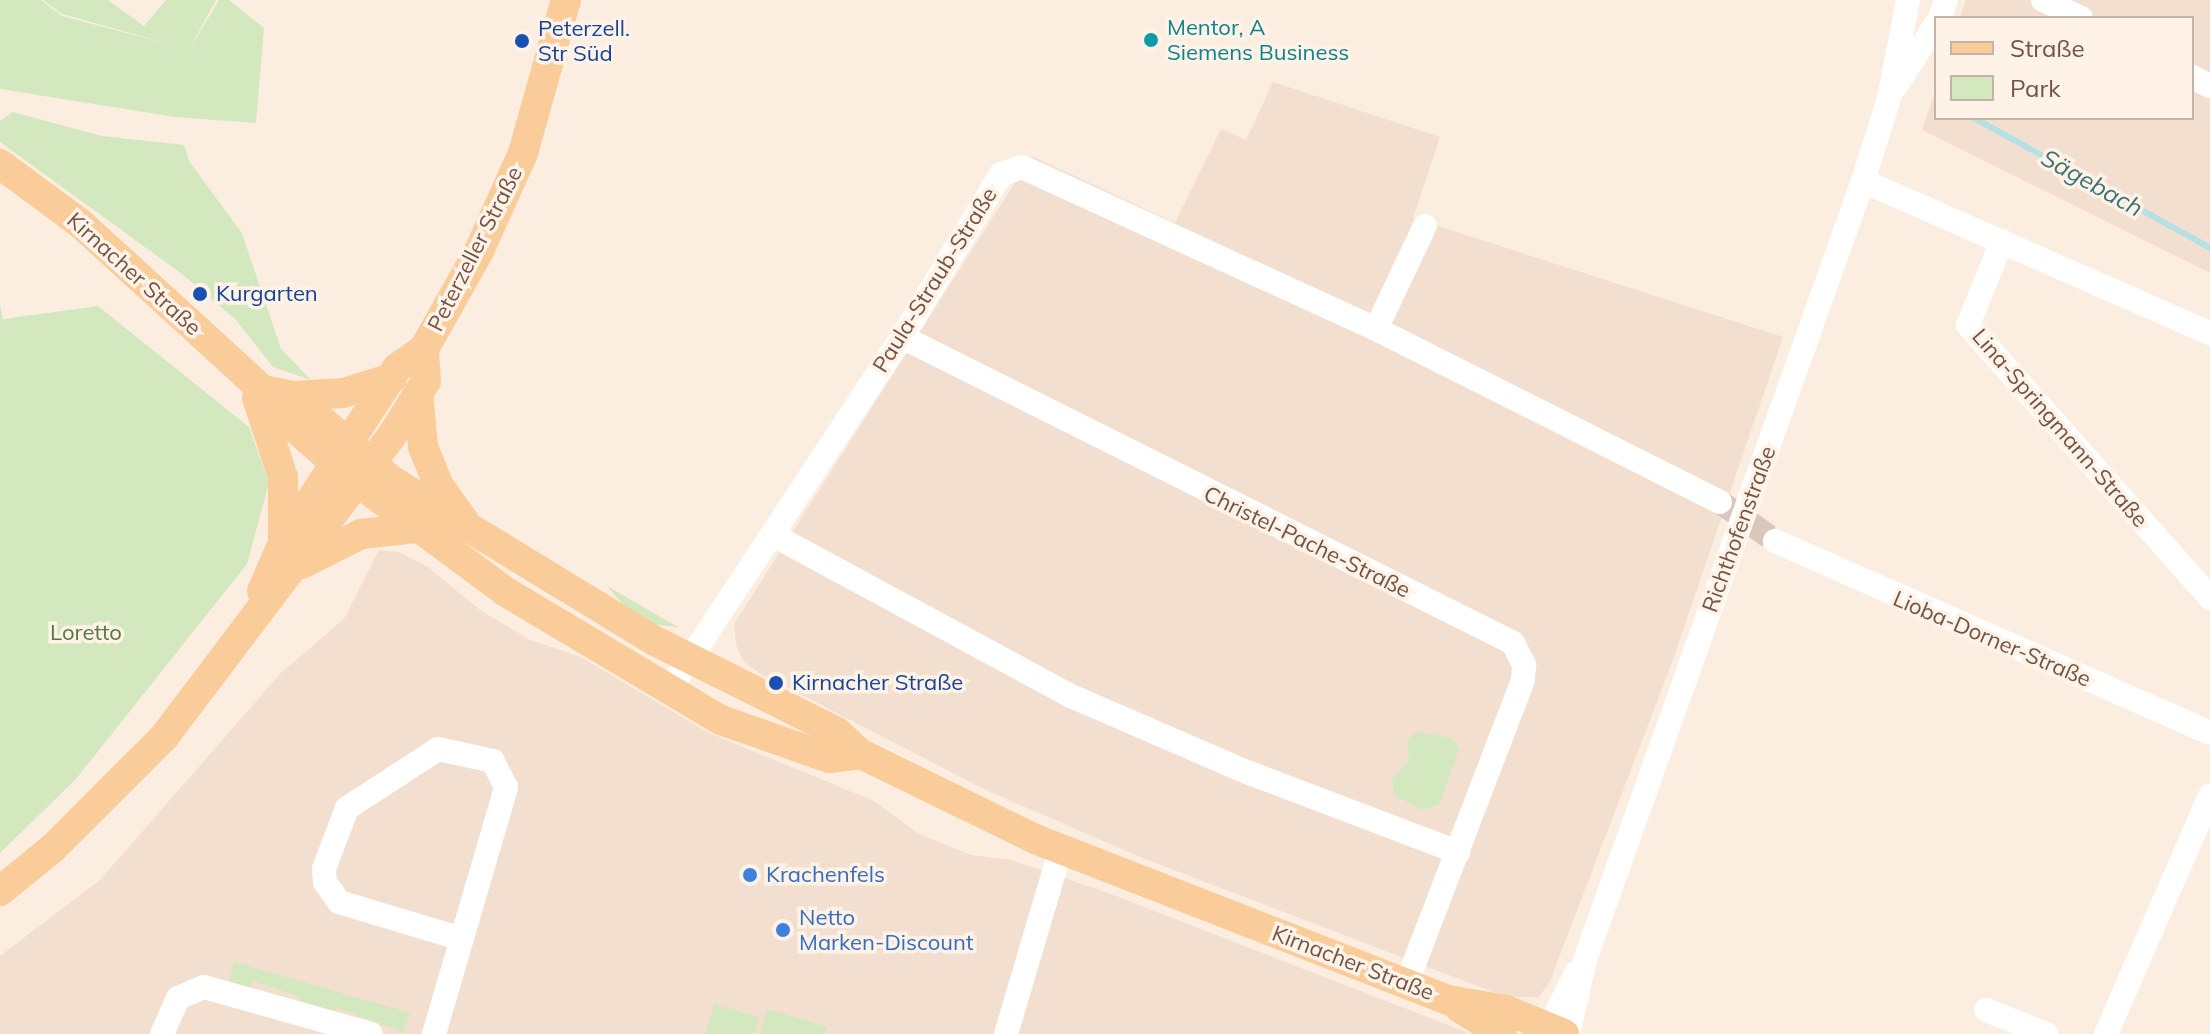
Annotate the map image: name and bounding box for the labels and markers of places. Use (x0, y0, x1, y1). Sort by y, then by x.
place label: Mentor, A Siemens Business (1167, 14, 1349, 66)
place label: Peterzell. Str Süd (538, 15, 630, 66)
marker: Mentor, A Siemens Business (1142, 31, 1160, 49)
marker: Peterzell. Str Süd (513, 32, 531, 50)
place label: Kurgarten (216, 281, 318, 307)
marker: Kurgarten (191, 285, 209, 303)
place label: Kirnacher Straße (792, 670, 963, 696)
marker: Kirnacher Straße (767, 674, 785, 692)
place label: Krachenfels (766, 862, 885, 888)
marker: Krachenfels (741, 866, 759, 884)
place label: Netto Marken-Discount (799, 904, 973, 956)
marker: Netto Marken-Discount (774, 921, 792, 939)

